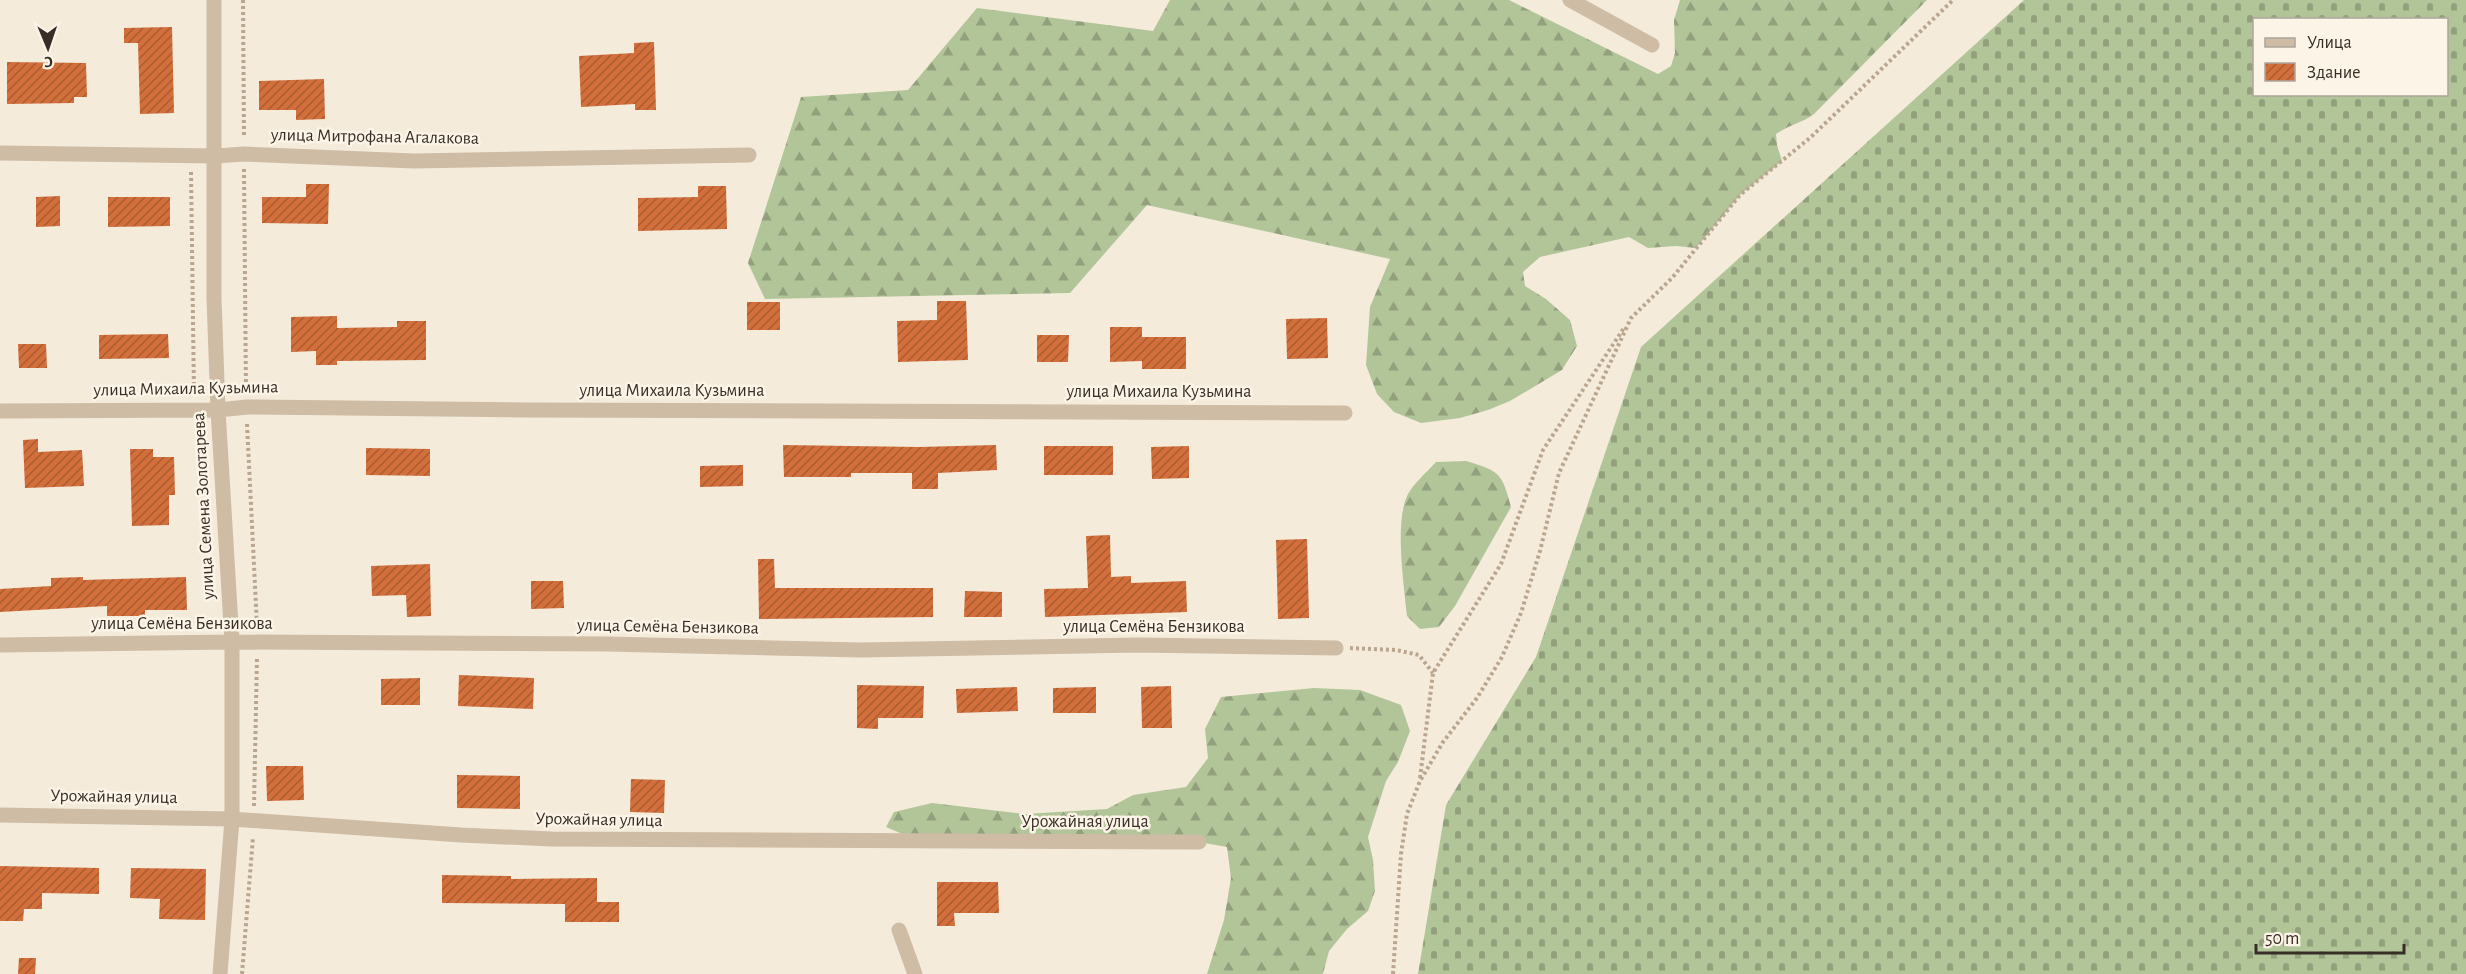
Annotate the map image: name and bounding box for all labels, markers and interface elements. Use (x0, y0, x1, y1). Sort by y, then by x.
north arrow (18, 18, 78, 78)
legend (2253, 18, 2448, 96)
text: Улица (2307, 34, 2352, 52)
text: С (44, 54, 53, 70)
text: Здание (2307, 64, 2361, 82)
street label: улица Митрофана Агалакова (270, 126, 479, 148)
street label: улица Михаила Кузьмина (92, 378, 279, 400)
street label: улица Михаила Кузьмина (578, 382, 765, 400)
street label: улица Михаила Кузьмина (1065, 383, 1252, 401)
street label: улица Семена Золотарева (190, 412, 218, 601)
street label: улица Семёна Бензикова (90, 615, 273, 633)
street label: улица Семёна Бензикова (576, 616, 759, 638)
street label: улица Семёна Бензикова (1062, 618, 1245, 636)
street label: Урожайная улица (50, 787, 178, 807)
street label: Урожайная улица (535, 810, 663, 830)
street label: Урожайная улица (1021, 813, 1149, 831)
scale bar (2256, 917, 2404, 955)
text: 50 m (2265, 930, 2299, 948)

